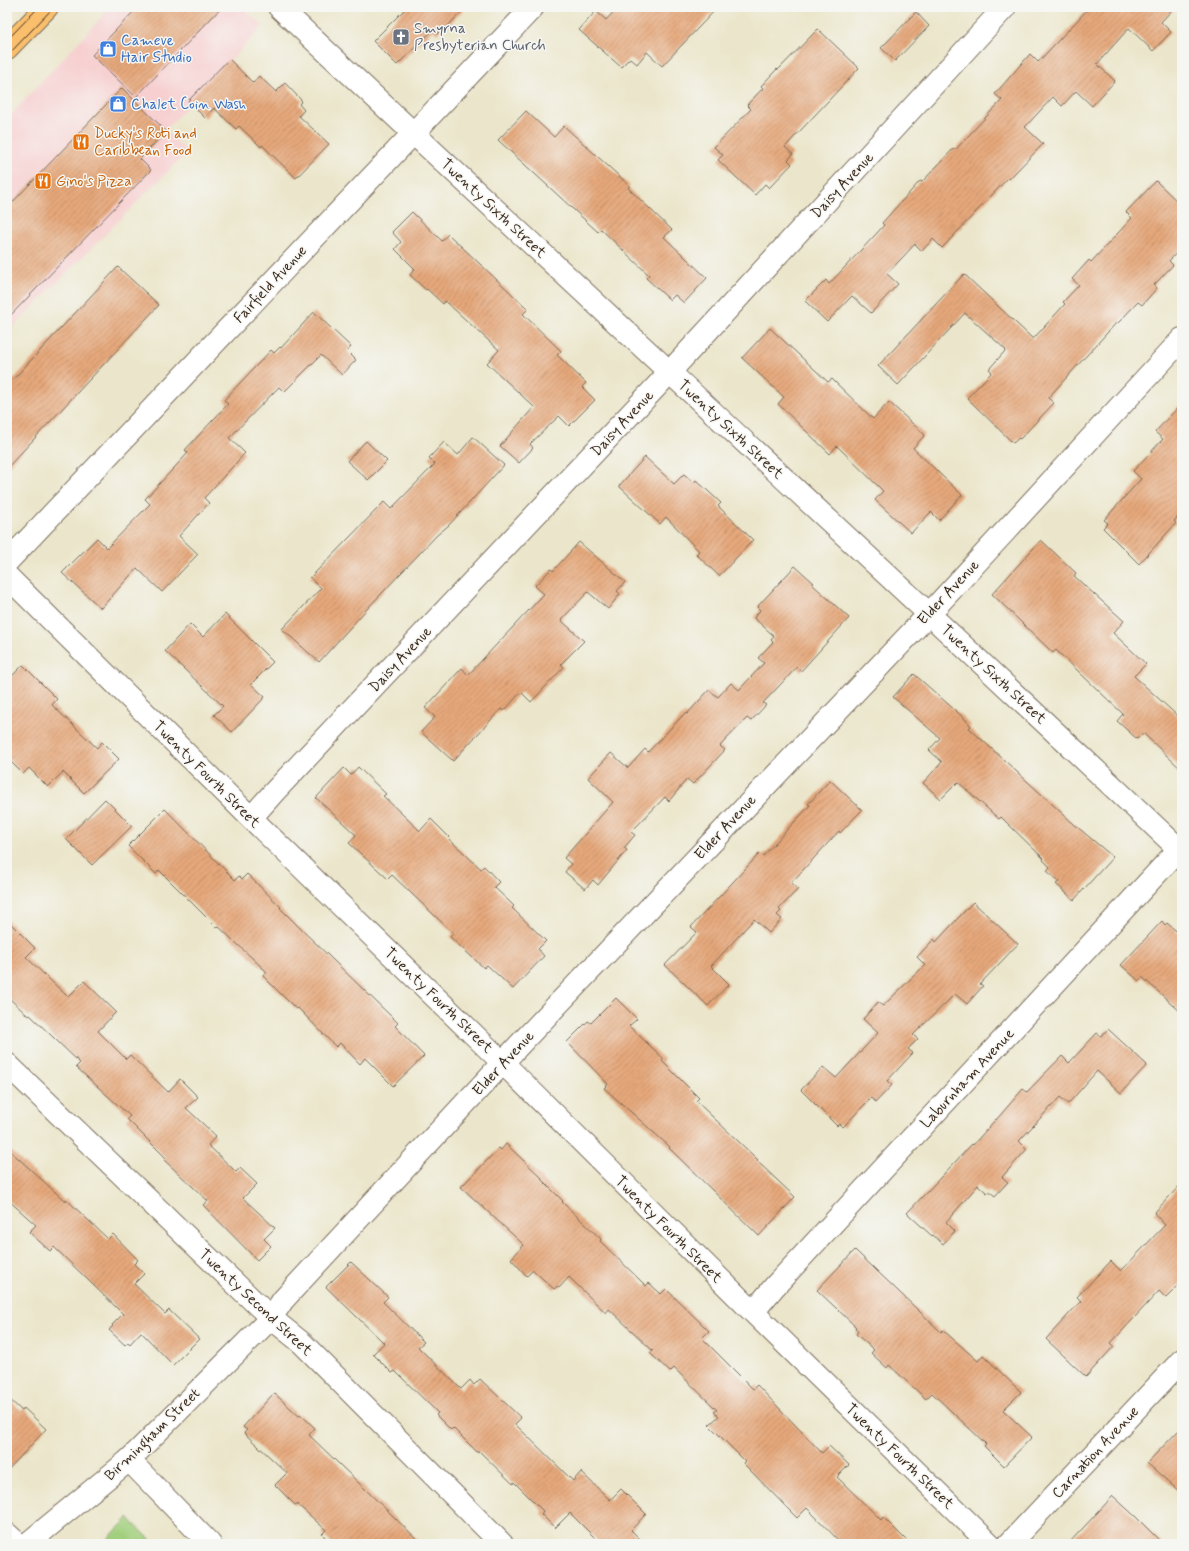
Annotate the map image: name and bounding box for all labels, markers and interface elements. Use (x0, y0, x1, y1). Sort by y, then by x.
place label: Smyrna Presbyterian Church (414, 19, 546, 56)
church icon: Smyrna Presbyterian Church (391, 27, 411, 47)
place label: Cameve Hair Studio (121, 31, 192, 68)
shop icon: Cameve Hair Studio (98, 39, 118, 59)
shop icon: Chalet Coin Wash (108, 94, 128, 114)
place label: Chalet Coin Wash (131, 95, 246, 115)
place label: Ducky's Roti and Caribbean Food (94, 124, 197, 161)
restaurant icon: Ducky's Roti and Caribbean Food (71, 132, 91, 152)
street label: Daisy Avenue (807, 148, 879, 223)
street label: Twenty Sixth Street (436, 154, 551, 263)
restaurant icon: Gino's Pizza (33, 171, 53, 191)
place label: Gino's Pizza (56, 172, 131, 192)
street label: Fairfield Avenue (230, 241, 312, 328)
street label: Twenty Sixth Street (673, 375, 788, 484)
street label: Daisy Avenue (587, 386, 659, 461)
street label: Elder Avenue (913, 556, 984, 630)
street label: Twenty Sixth Street (936, 620, 1051, 729)
street label: Daisy Avenue (365, 622, 437, 697)
street label: Twenty Fourth Street (148, 717, 264, 833)
street label: Elder Avenue (690, 791, 761, 865)
street label: Twenty Fourth Street (380, 944, 497, 1058)
street label: Laburnham Avenue (916, 1024, 1019, 1133)
street label: Elder Avenue (468, 1027, 539, 1101)
street label: Twenty Fourth Street (610, 1172, 726, 1288)
street label: Twenty Second Street (194, 1245, 317, 1361)
street label: Birmingham Street (101, 1384, 206, 1486)
street label: Twenty Fourth Street (841, 1400, 958, 1514)
street label: Carnation Avenue (1048, 1402, 1144, 1503)

